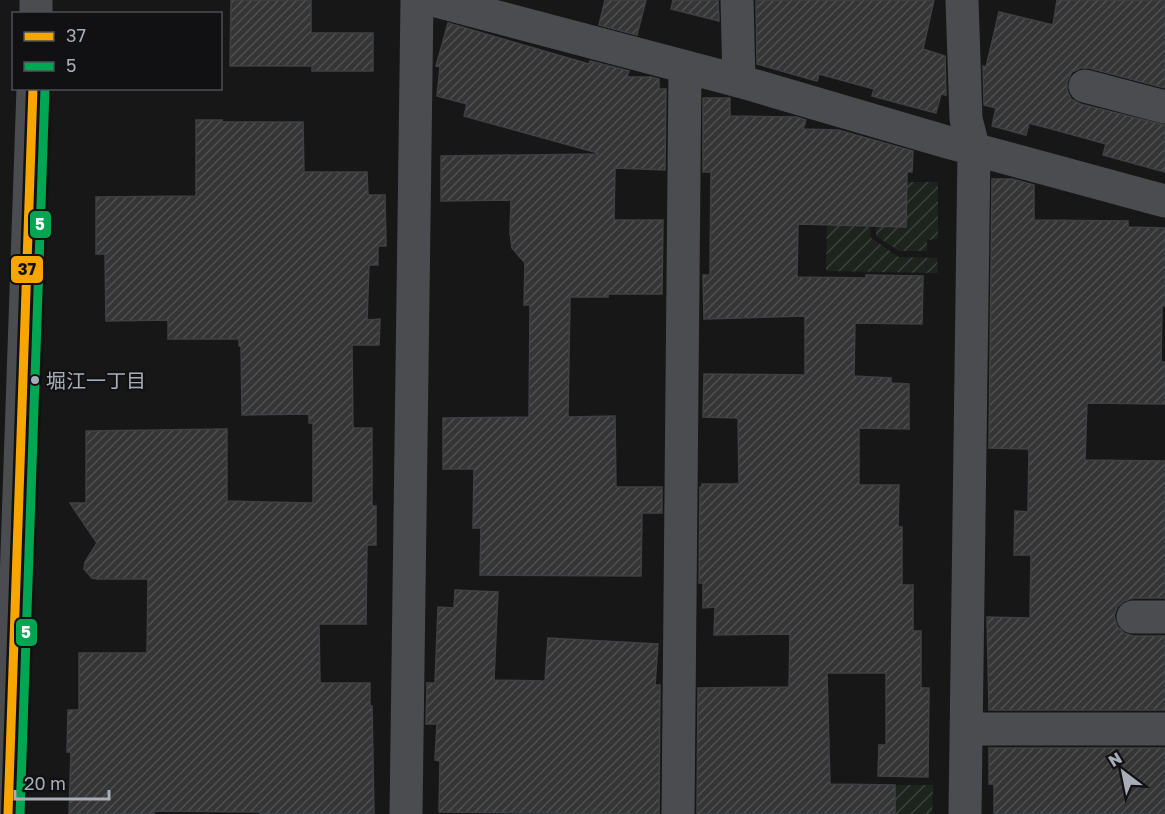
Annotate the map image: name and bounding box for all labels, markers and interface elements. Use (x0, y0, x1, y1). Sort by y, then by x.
legend (12, 12, 222, 90)
text: 37 (66, 24, 86, 46)
text: 5 (66, 54, 76, 76)
line badge: 5 (29, 210, 52, 239)
text: 5 (35, 214, 45, 234)
line badge: 37 (10, 255, 44, 284)
text: 37 (18, 259, 37, 279)
place label: 堀江一丁目 (46, 368, 146, 392)
marker: 堀江一丁目 (29, 374, 41, 386)
line badge: 5 (15, 618, 38, 647)
text: 5 (21, 622, 31, 642)
north arrow (1093, 742, 1153, 802)
text: N (1105, 748, 1126, 771)
scale bar (15, 763, 110, 801)
text: 20 m (24, 772, 66, 794)

